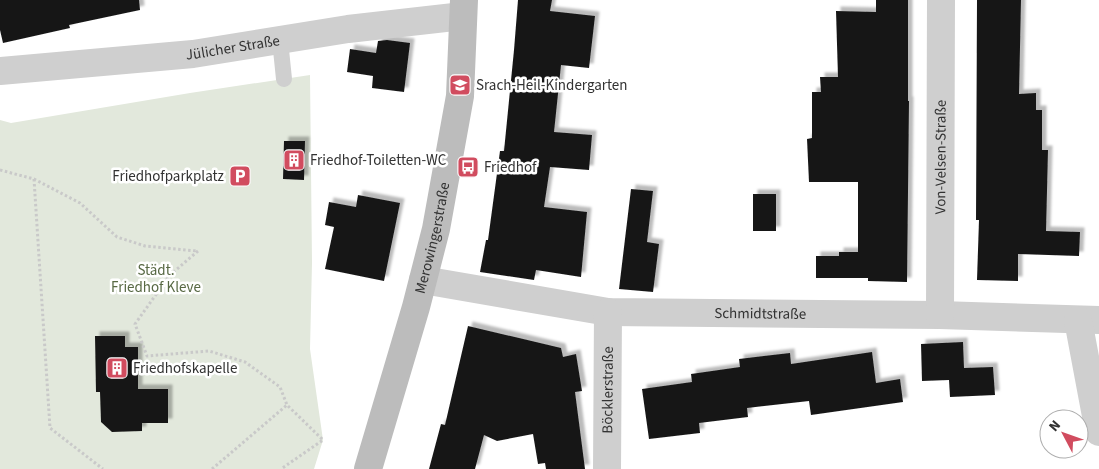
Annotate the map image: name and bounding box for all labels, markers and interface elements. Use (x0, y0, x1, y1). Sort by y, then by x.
street label: Jülicher Straße (185, 30, 281, 65)
school or university icon: Srach-Heil-Kindergarten (448, 73, 472, 97)
place label: Srach-Heil-Kindergarten (476, 75, 627, 96)
street label: Von-Velsen-Straße (930, 100, 951, 214)
building icon: Friedhof-Toiletten-WC (282, 148, 306, 172)
place label: Friedhof-Toiletten-WC (310, 150, 447, 171)
bus stop icon: Friedhof (456, 155, 480, 179)
place label: Friedhof (484, 157, 537, 178)
parking icon: Friedhofparkplatz (228, 164, 252, 188)
place label: Friedhofparkplatz (112, 166, 224, 187)
street label: Merowingerstraße (409, 180, 455, 296)
park label: Städt. Friedhof Kleve (111, 260, 201, 298)
street label: Schmidtstraße (714, 302, 806, 324)
street label: Böcklerstraße (597, 346, 618, 434)
building icon: Friedhofskapelle (105, 356, 129, 380)
place label: Friedhofskapelle (133, 358, 237, 379)
north arrow (1039, 409, 1089, 459)
text: N (1044, 416, 1066, 436)

